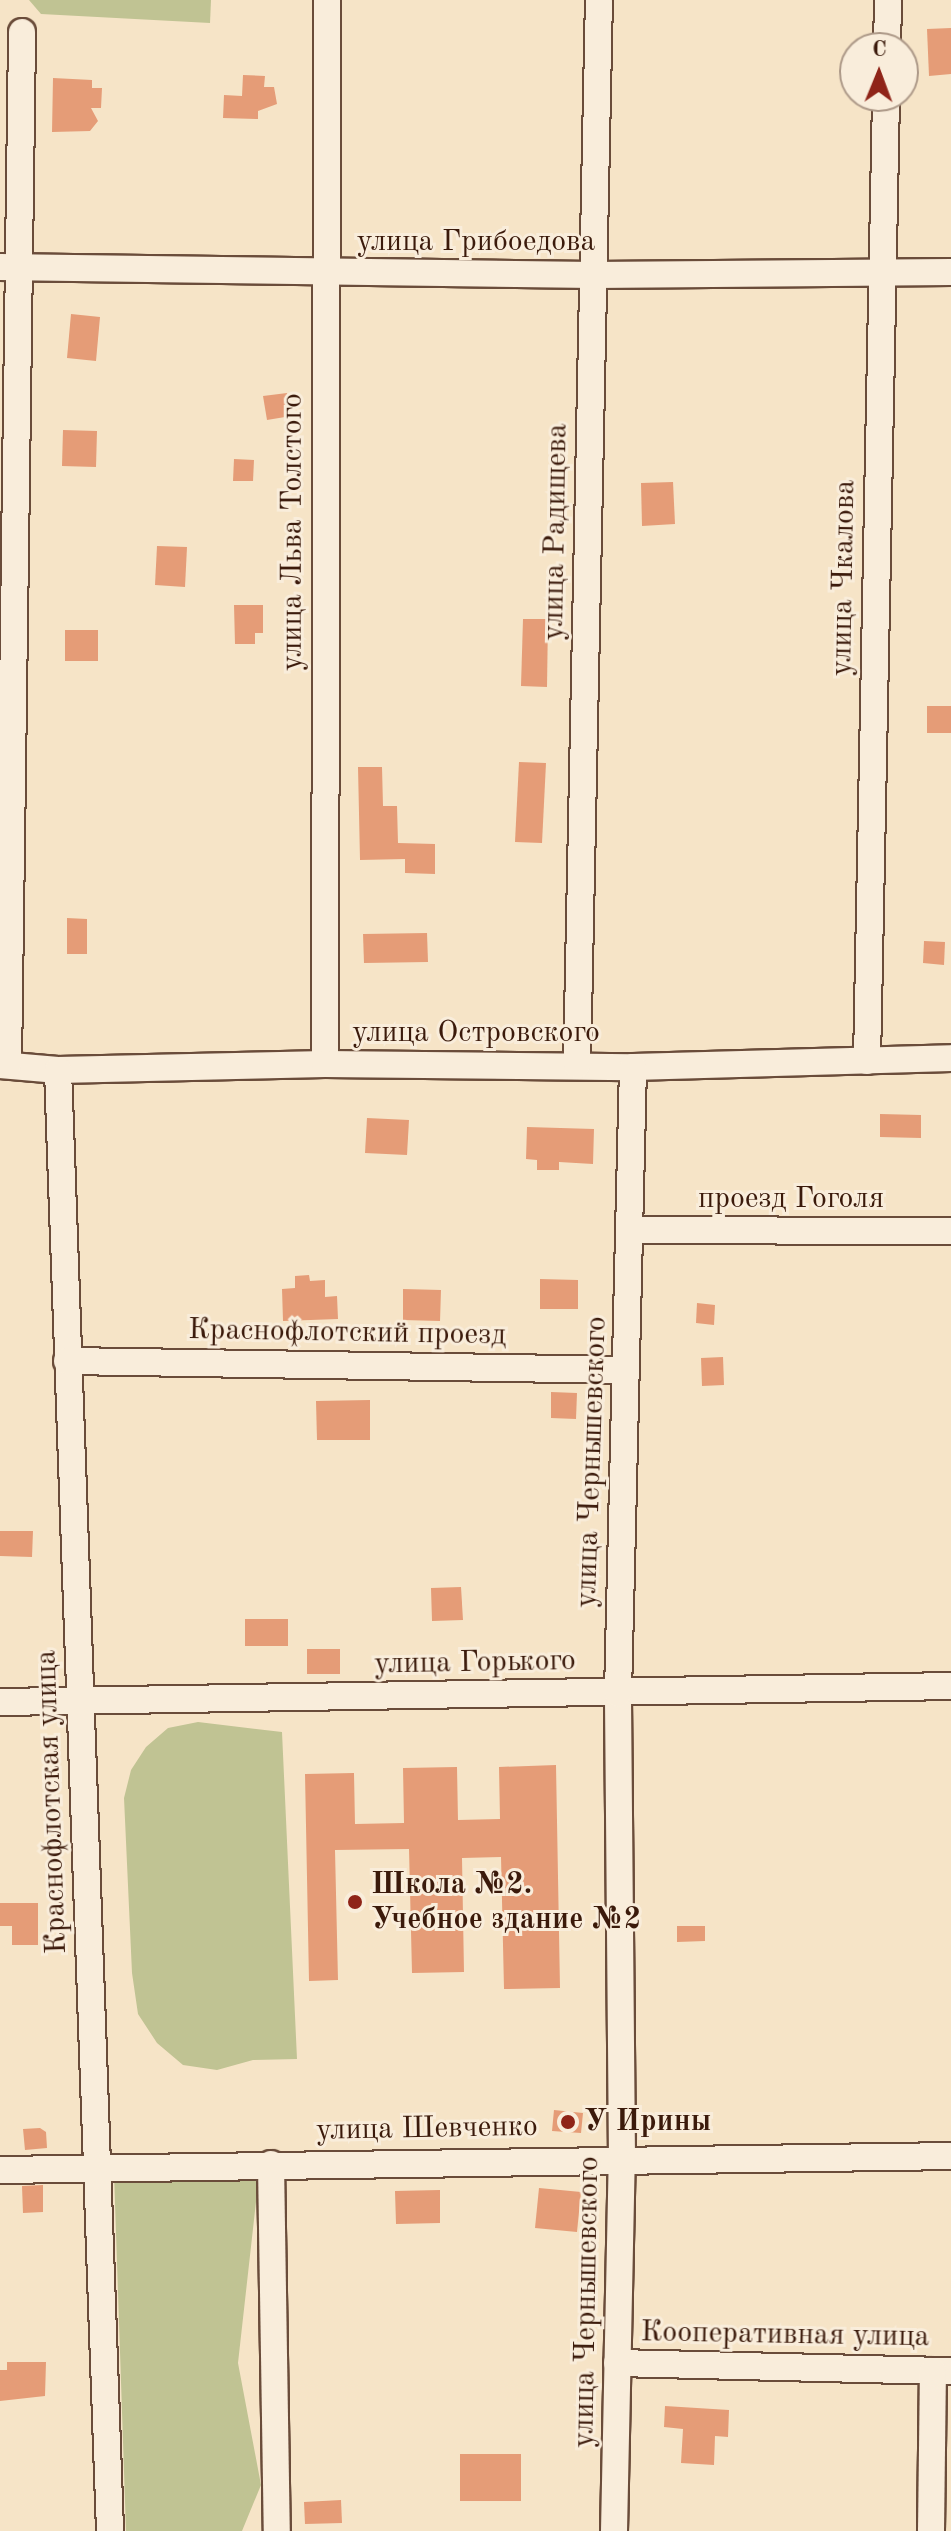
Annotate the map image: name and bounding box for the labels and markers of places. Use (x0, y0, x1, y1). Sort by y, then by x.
place label: Школа №2. Учебное здание №2 (371, 1867, 641, 1938)
marker: Школа №2. Учебное здание №2 (346, 1893, 364, 1911)
place label: У Ирины (584, 2104, 711, 2140)
marker: У Ирины (559, 2113, 577, 2131)

